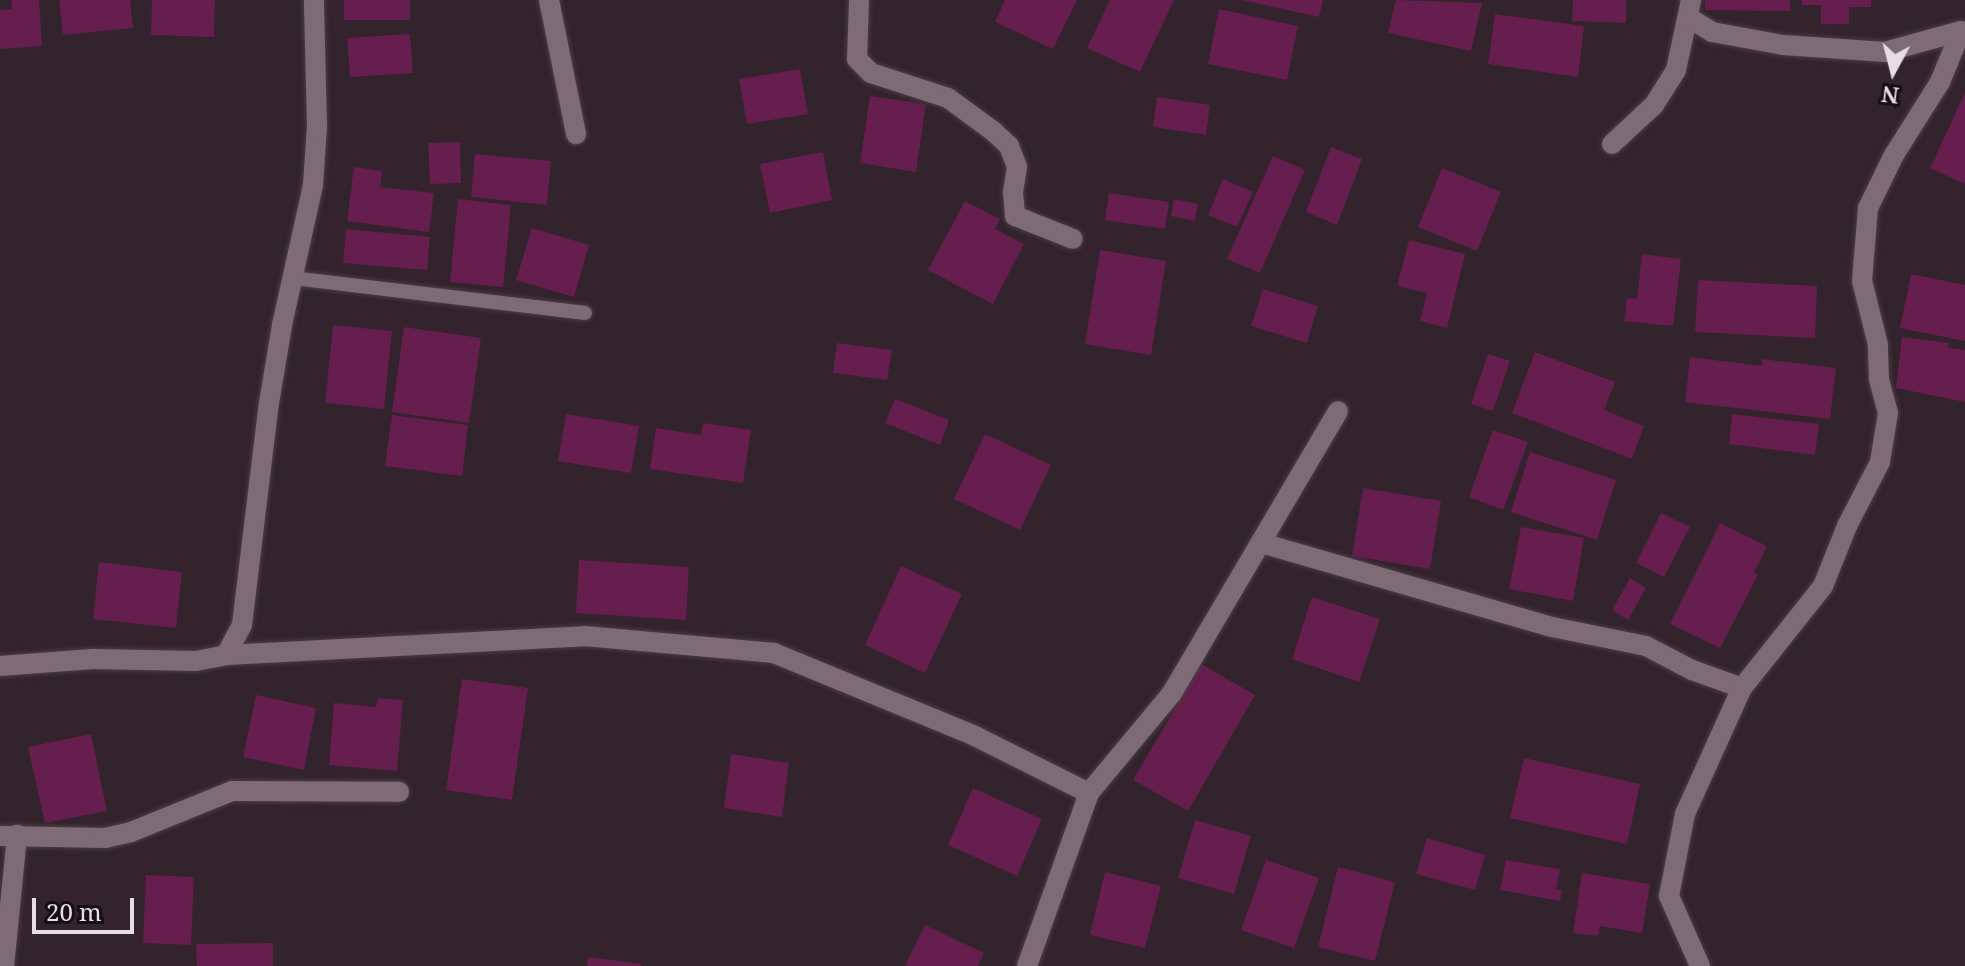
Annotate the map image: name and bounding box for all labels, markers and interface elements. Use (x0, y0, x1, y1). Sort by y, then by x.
north arrow (1853, 32, 1933, 112)
text: N (1880, 80, 1901, 112)
scale bar (36, 882, 138, 932)
text: 20 m (46, 895, 102, 928)

